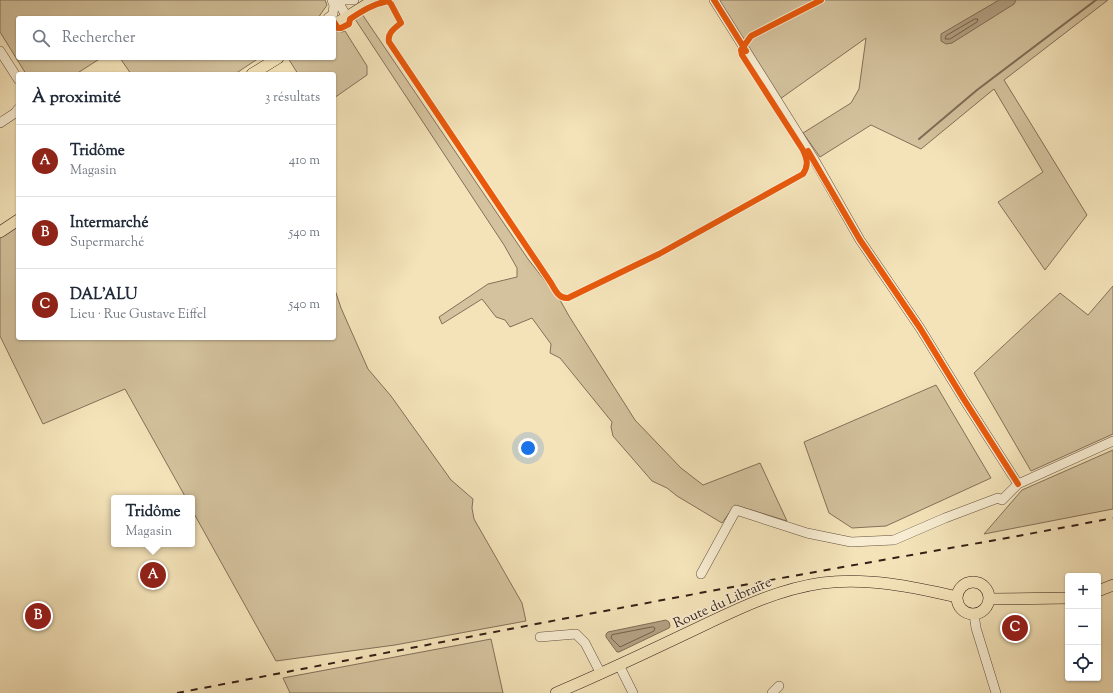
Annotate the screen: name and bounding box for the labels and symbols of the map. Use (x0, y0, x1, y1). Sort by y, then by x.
your location (518, 438, 538, 458)
pin: A (140, 560, 166, 590)
street label: Route du Libraire (670, 573, 775, 634)
pin: B (25, 601, 51, 631)
pin: C (1002, 613, 1028, 643)

